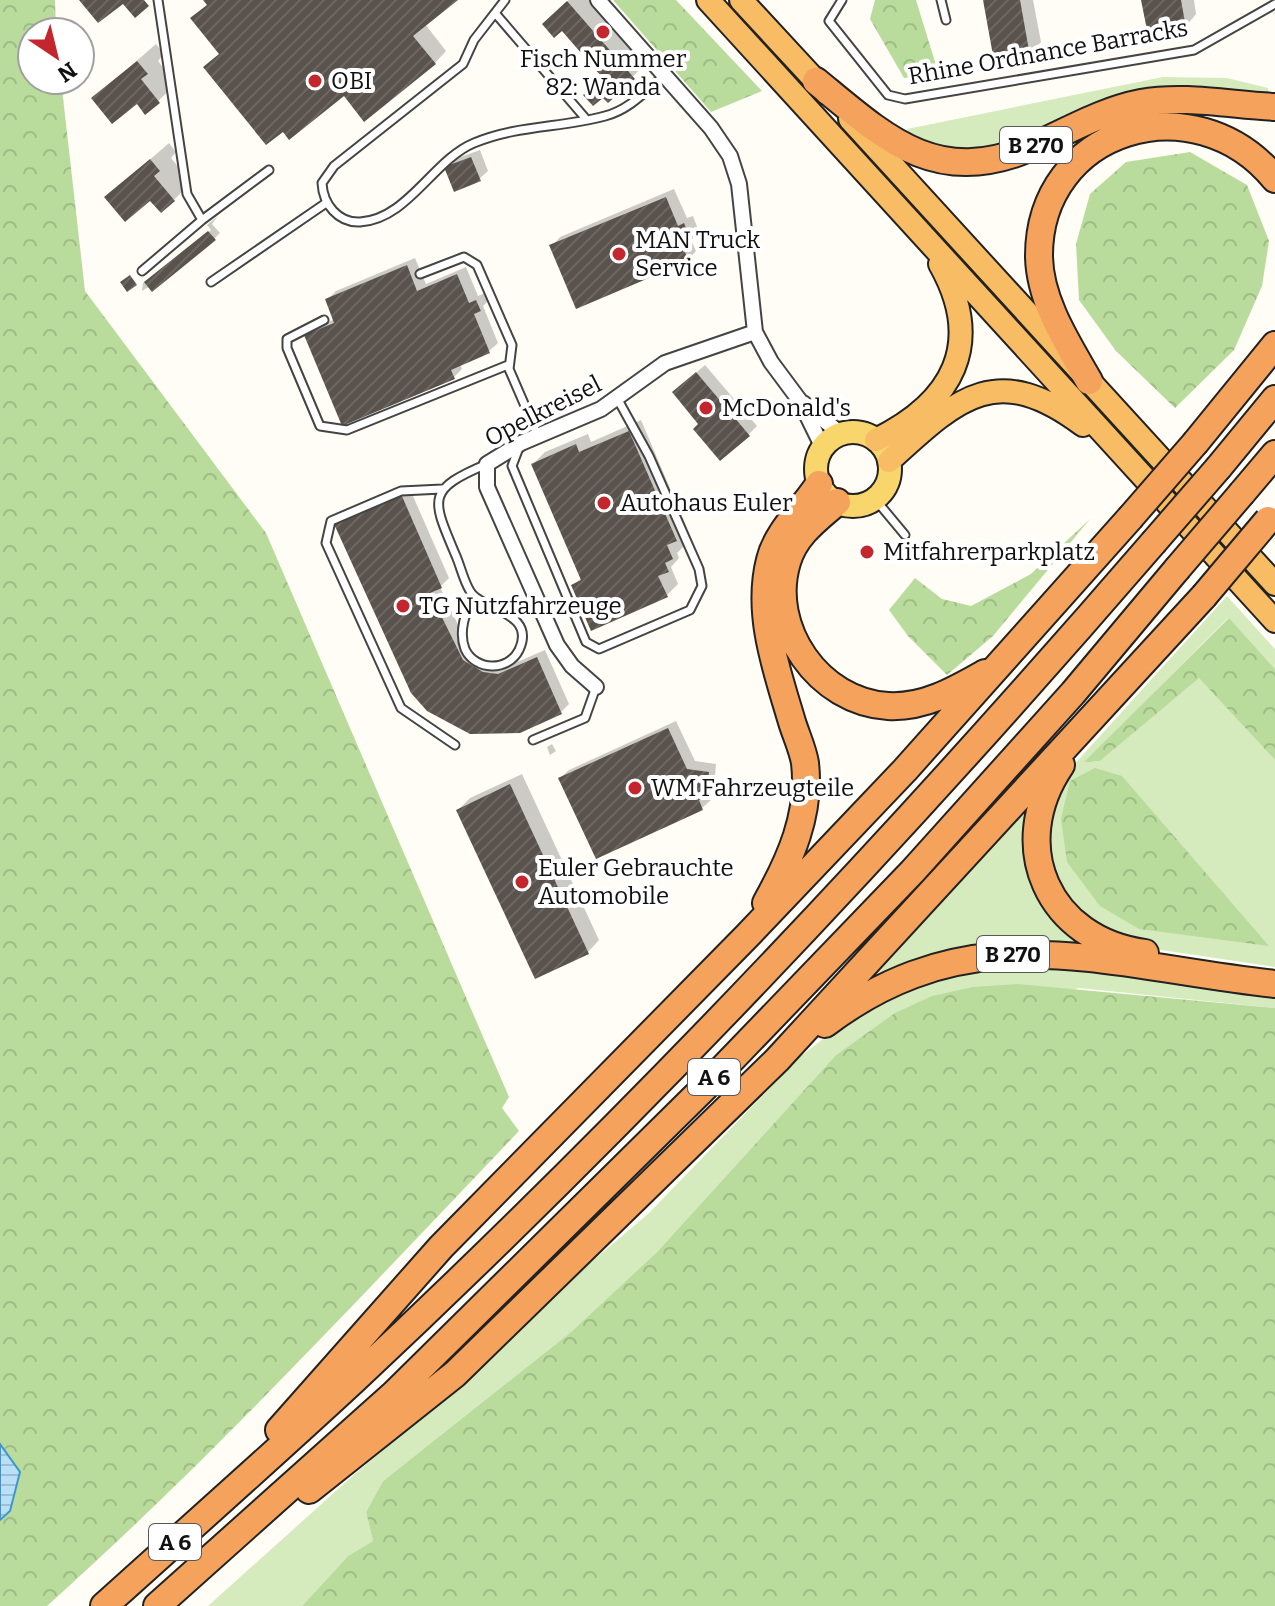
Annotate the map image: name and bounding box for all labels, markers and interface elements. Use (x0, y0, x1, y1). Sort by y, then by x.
street label: Rhine Ordnance Barracks (906, 14, 1190, 90)
north arrow (16, 16, 96, 96)
marker: Fisch Nummer 82: Wanda (594, 23, 612, 41)
place label: Fisch Nummer 82: Wanda (520, 45, 687, 101)
text: N (52, 56, 82, 88)
place label: OBI (331, 67, 372, 95)
marker: OBI (306, 72, 324, 90)
road number: B 270 (1000, 127, 1072, 163)
place label: MAN Truck Service (635, 226, 760, 282)
marker: MAN Truck Service (610, 245, 628, 263)
street label: Opelkreisel (480, 370, 606, 452)
place label: McDonald's (722, 394, 851, 422)
marker: McDonald's (697, 399, 715, 417)
place label: Autohaus Euler (620, 489, 793, 517)
marker: Autohaus Euler (595, 494, 613, 512)
place label: Mitfahrerparkplatz (883, 538, 1095, 566)
marker: Mitfahrerparkplatz (858, 543, 876, 561)
place label: TG Nutzfahrzeuge (419, 592, 622, 620)
marker: TG Nutzfahrzeuge (394, 597, 412, 615)
place label: WM Fahrzeugteile (651, 774, 854, 802)
marker: WM Fahrzeugteile (626, 779, 644, 797)
place label: Euler Gebrauchte Automobile (538, 854, 734, 910)
marker: Euler Gebrauchte Automobile (513, 873, 531, 891)
road number: B 270 (977, 936, 1049, 972)
road number: A 6 (688, 1059, 740, 1095)
road number: A 6 (149, 1524, 201, 1560)

